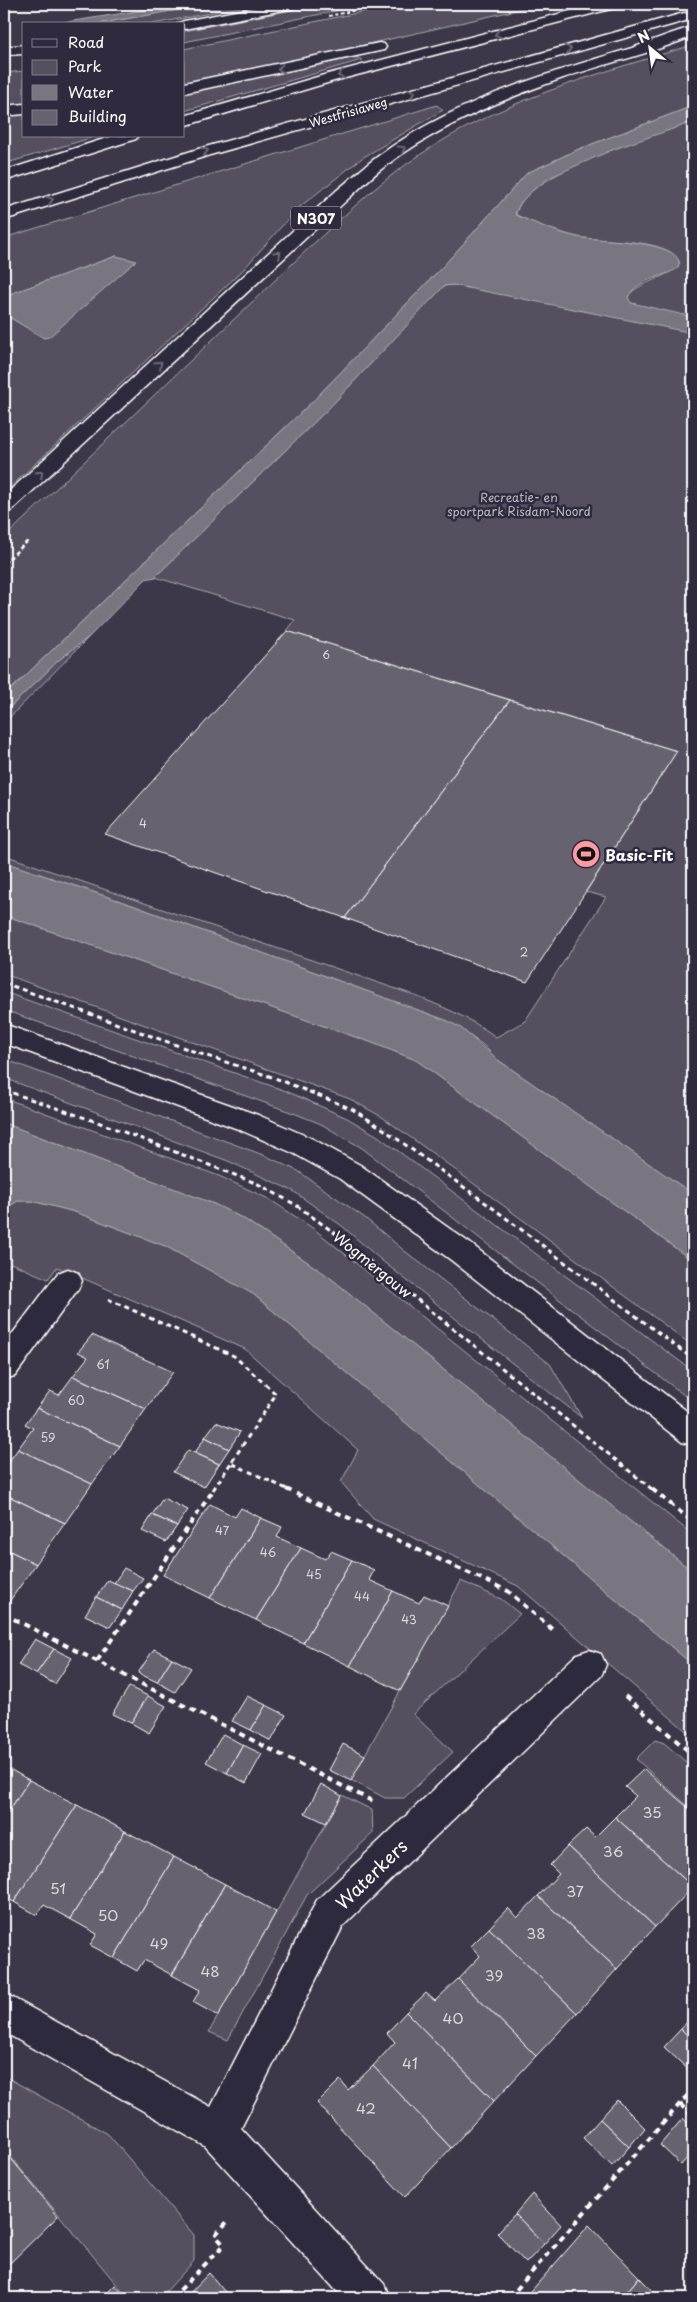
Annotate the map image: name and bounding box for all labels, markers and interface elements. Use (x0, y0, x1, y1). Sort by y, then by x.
legend (22, 22, 185, 138)
north arrow (624, 22, 674, 72)
text: N (634, 24, 653, 48)
one-way arrow (494, 28, 503, 39)
text: Road (68, 30, 104, 53)
one-way arrow (564, 44, 572, 54)
text: Park (68, 54, 102, 77)
one-way arrow (277, 63, 286, 74)
one-way arrow (338, 70, 346, 80)
text: Water (68, 80, 113, 103)
one-way arrow (408, 89, 416, 99)
street label: Westfrisiaweg (307, 92, 389, 132)
text: Building (68, 104, 127, 127)
one-way arrow (396, 145, 405, 155)
one-way arrow (201, 147, 209, 157)
one-way arrow (46, 196, 54, 206)
road number: N307 (291, 207, 341, 230)
one-way arrow (273, 251, 282, 260)
one-way arrow (153, 361, 162, 370)
one-way arrow (34, 471, 43, 480)
park label: Recreatie- en sportpark Risdam-Noord (447, 488, 591, 520)
house number: 6 (322, 646, 330, 663)
house number: 4 (139, 814, 147, 832)
sports icon: Basic-Fit (571, 839, 601, 869)
place label: Basic-Fit (605, 843, 673, 866)
house number: 2 (520, 943, 528, 961)
street label: Wogmergouw (328, 1225, 418, 1304)
house number: 61 (96, 1355, 110, 1373)
house number: 60 (67, 1391, 85, 1409)
house number: 59 (41, 1428, 55, 1446)
house number: 47 (215, 1521, 230, 1539)
house number: 46 (260, 1543, 276, 1561)
house number: 45 (306, 1565, 322, 1583)
house number: 44 (354, 1587, 370, 1605)
house number: 43 (401, 1610, 417, 1628)
house number: 35 (642, 1800, 662, 1823)
street label: Waterkers (329, 1833, 413, 1915)
house number: 36 (603, 1839, 623, 1862)
house number: 51 (50, 1876, 66, 1899)
house number: 37 (566, 1879, 584, 1902)
house number: 50 (98, 1903, 118, 1926)
house number: 38 (526, 1921, 546, 1944)
house number: 49 (150, 1931, 168, 1954)
house number: 48 (200, 1959, 220, 1982)
house number: 39 (485, 1963, 503, 1986)
house number: 40 (443, 2006, 463, 2029)
house number: 41 (402, 2051, 418, 2074)
house number: 42 (356, 2096, 376, 2119)

